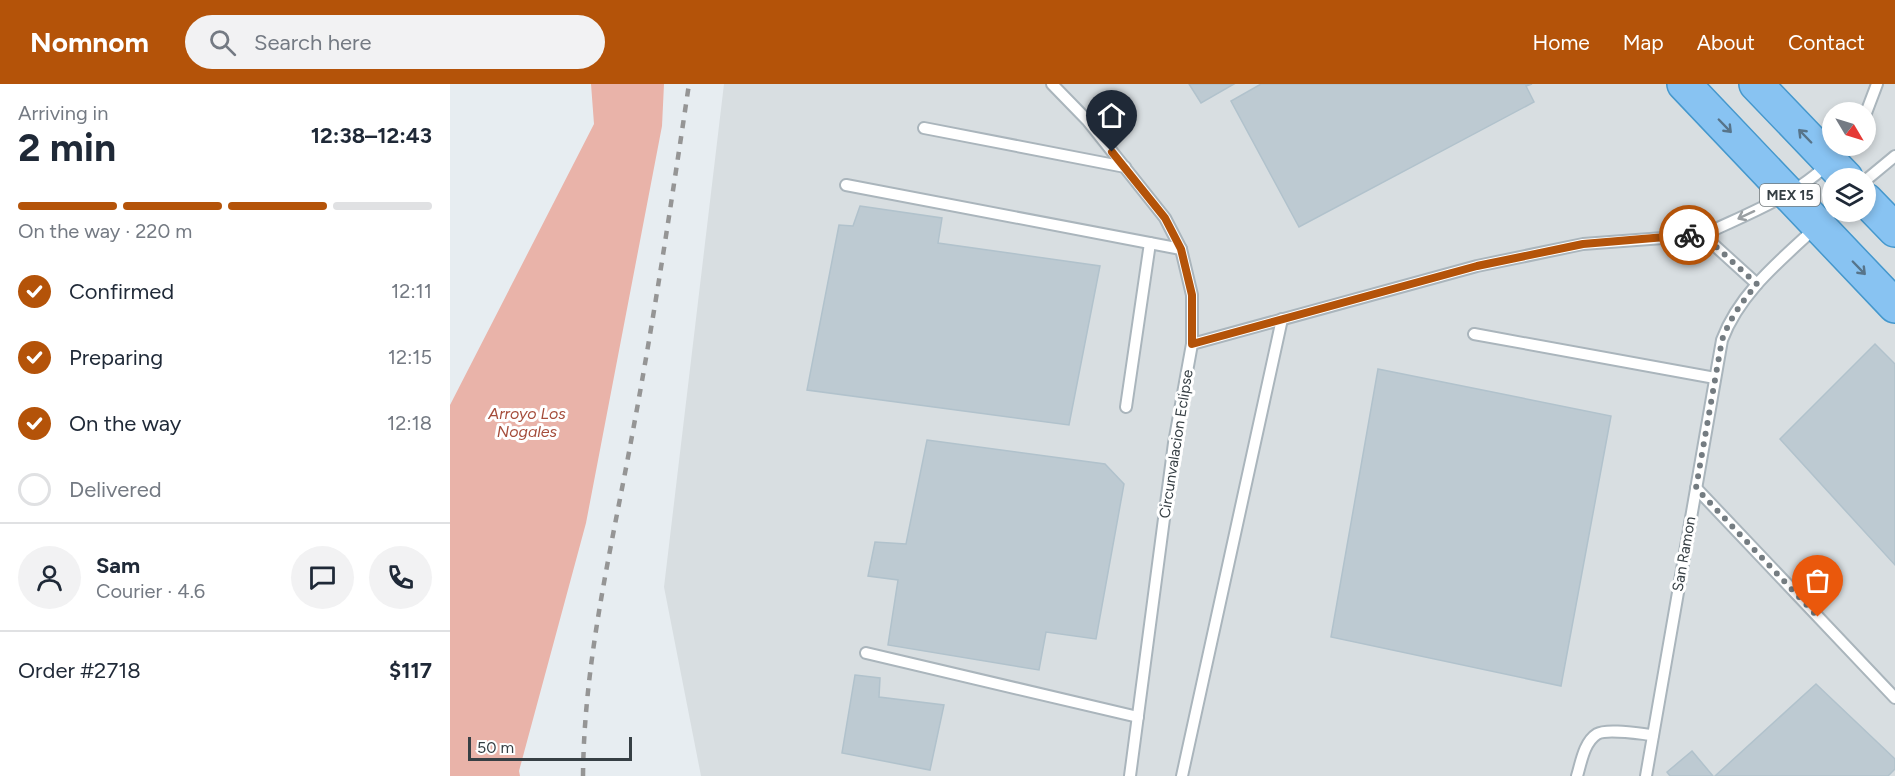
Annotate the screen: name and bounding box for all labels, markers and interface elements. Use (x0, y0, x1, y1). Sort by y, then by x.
search box (185, 15, 605, 69)
text: Nomnom (30, 25, 149, 59)
icon: search (206, 26, 239, 59)
text: Search here (254, 29, 371, 56)
text: Home (1533, 30, 1590, 55)
text: Map (1623, 30, 1664, 55)
text: About (1697, 30, 1755, 55)
text: Contact (1788, 30, 1865, 55)
pin (1086, 90, 1137, 152)
icon: home (1095, 99, 1128, 132)
text: Arriving in (18, 101, 108, 125)
north arrow (1822, 102, 1876, 156)
map controls (1822, 102, 1876, 222)
one-way arrow (1718, 119, 1732, 134)
text: 12:38–12:43 (311, 122, 432, 149)
text: 2 min (18, 124, 116, 171)
one-way arrow (1799, 129, 1813, 144)
button: layers (1822, 168, 1876, 222)
road number: MEX 15 (1760, 184, 1820, 206)
courier (1659, 205, 1719, 265)
one-way arrow (1737, 209, 1755, 221)
text: On the way · 220 m (18, 219, 192, 243)
icon: bike (1673, 219, 1706, 252)
one-way arrow (1852, 260, 1866, 275)
icon: check (18, 275, 51, 308)
text: Confirmed (69, 278, 174, 305)
text: 12:11 (391, 279, 432, 303)
icon: check (18, 341, 51, 374)
text: Preparing (69, 344, 163, 371)
text: 12:15 (388, 345, 432, 369)
street label: Circunvalacion Eclipse (1155, 368, 1197, 520)
water label: Arroyo Los Nogales (487, 404, 566, 441)
icon: check (18, 407, 51, 440)
text: On the way (69, 410, 181, 437)
text: 12:18 (387, 411, 432, 435)
text: Delivered (69, 476, 162, 503)
street label: San Ramon (1669, 515, 1699, 593)
button: person (18, 546, 81, 609)
button: chat (291, 546, 354, 609)
button: phone (369, 546, 432, 609)
text: Sam (96, 552, 140, 579)
pin (1792, 555, 1843, 617)
icon: bag (1801, 564, 1834, 597)
text: Courier · 4.6 (96, 579, 205, 603)
text: Order #2718 (18, 657, 141, 684)
text: $117 (389, 657, 432, 684)
scale bar (468, 734, 632, 762)
text: 50 m (477, 738, 514, 757)

